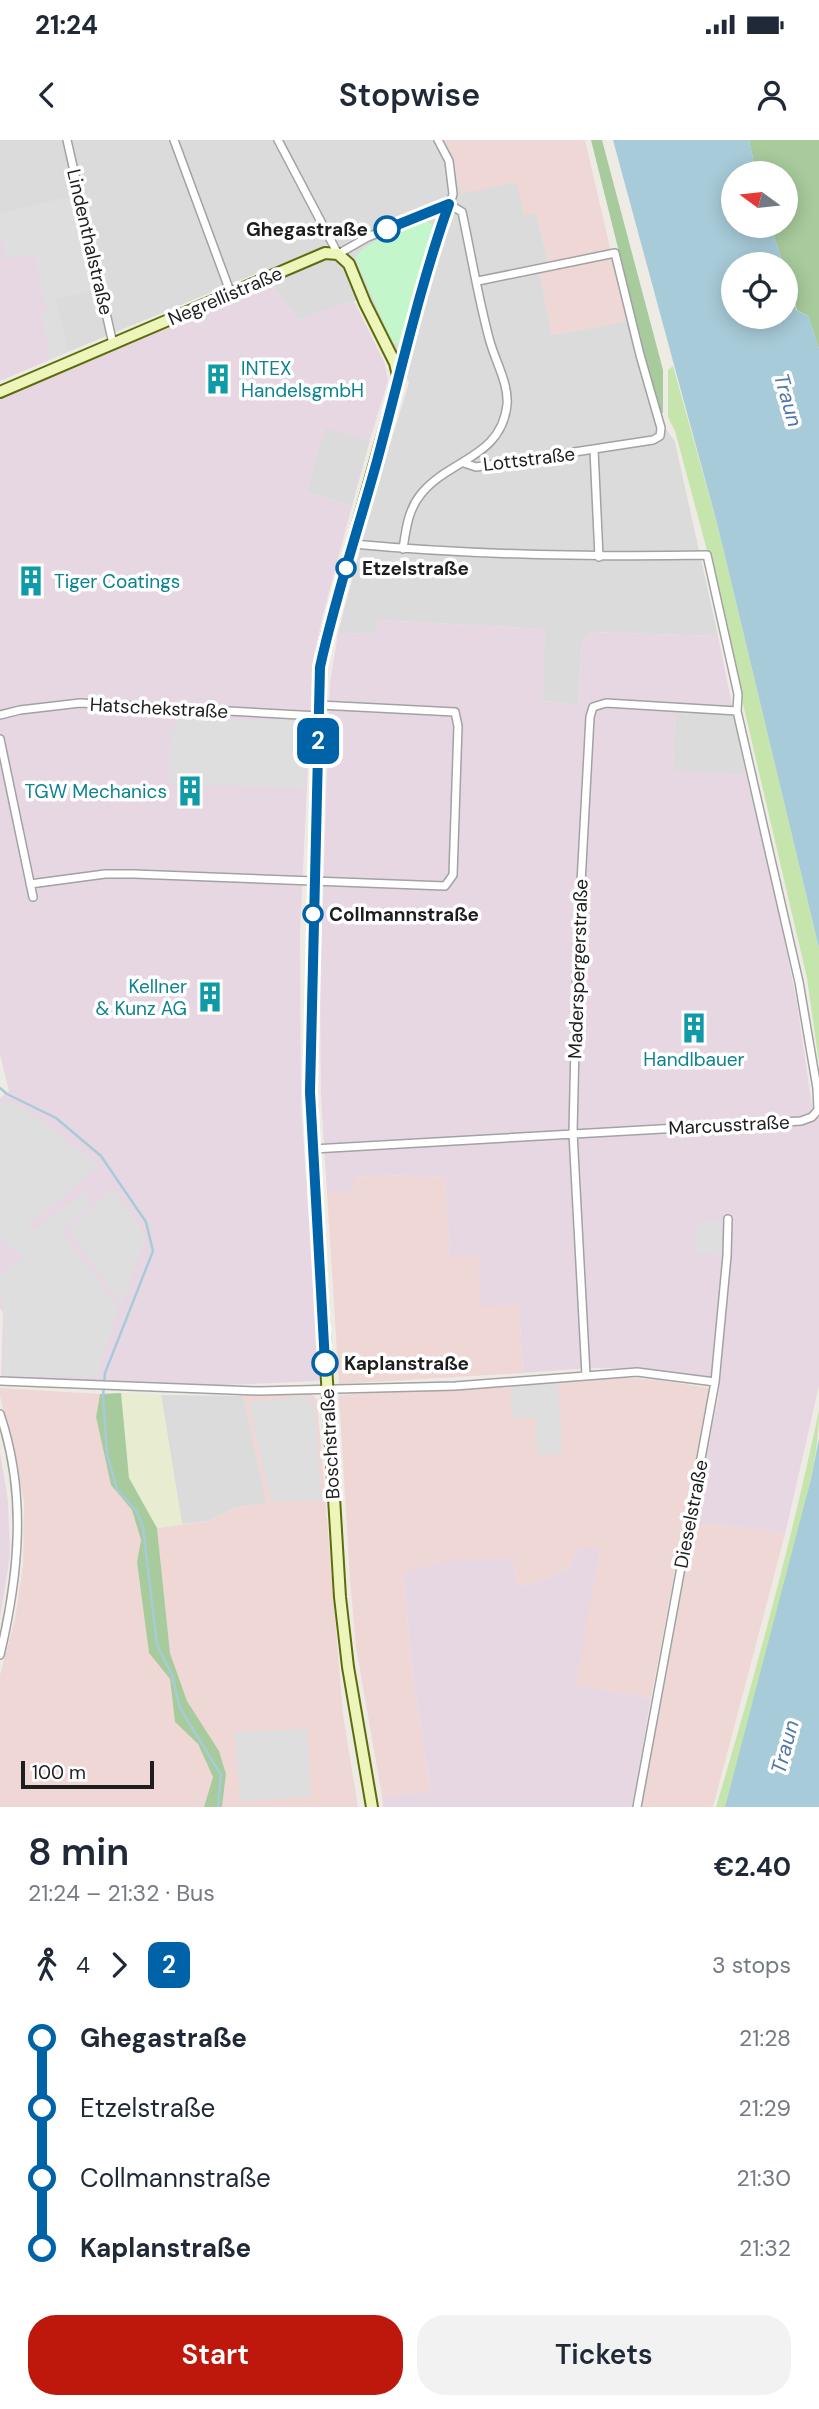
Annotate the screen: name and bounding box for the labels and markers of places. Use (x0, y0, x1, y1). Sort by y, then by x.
marker: Ghegastraße (374, 216, 400, 242)
place label: Ghegastraße (246, 217, 368, 242)
place label: INTEX HandelsgmbH (241, 356, 364, 403)
building icon: INTEX HandelsgmbH (201, 362, 235, 396)
place label: Etzelstraße (362, 556, 469, 581)
marker: Etzelstraße (336, 558, 356, 578)
building icon: Tiger Coatings (14, 564, 48, 598)
place label: Tiger Coatings (54, 569, 180, 594)
building icon: TGW Mechanics (173, 774, 207, 808)
place label: TGW Mechanics (24, 779, 167, 804)
place label: Collmannstraße (329, 902, 479, 927)
marker: Collmannstraße (303, 904, 323, 924)
place label: Kellner & Kunz AG (95, 974, 187, 1021)
building icon: Kellner & Kunz AG (193, 980, 227, 1014)
building icon: Handlbauer (677, 1011, 711, 1045)
place label: Handlbauer (643, 1047, 745, 1072)
marker: Kaplanstraße (312, 1350, 338, 1376)
place label: Kaplanstraße (344, 1351, 469, 1376)

